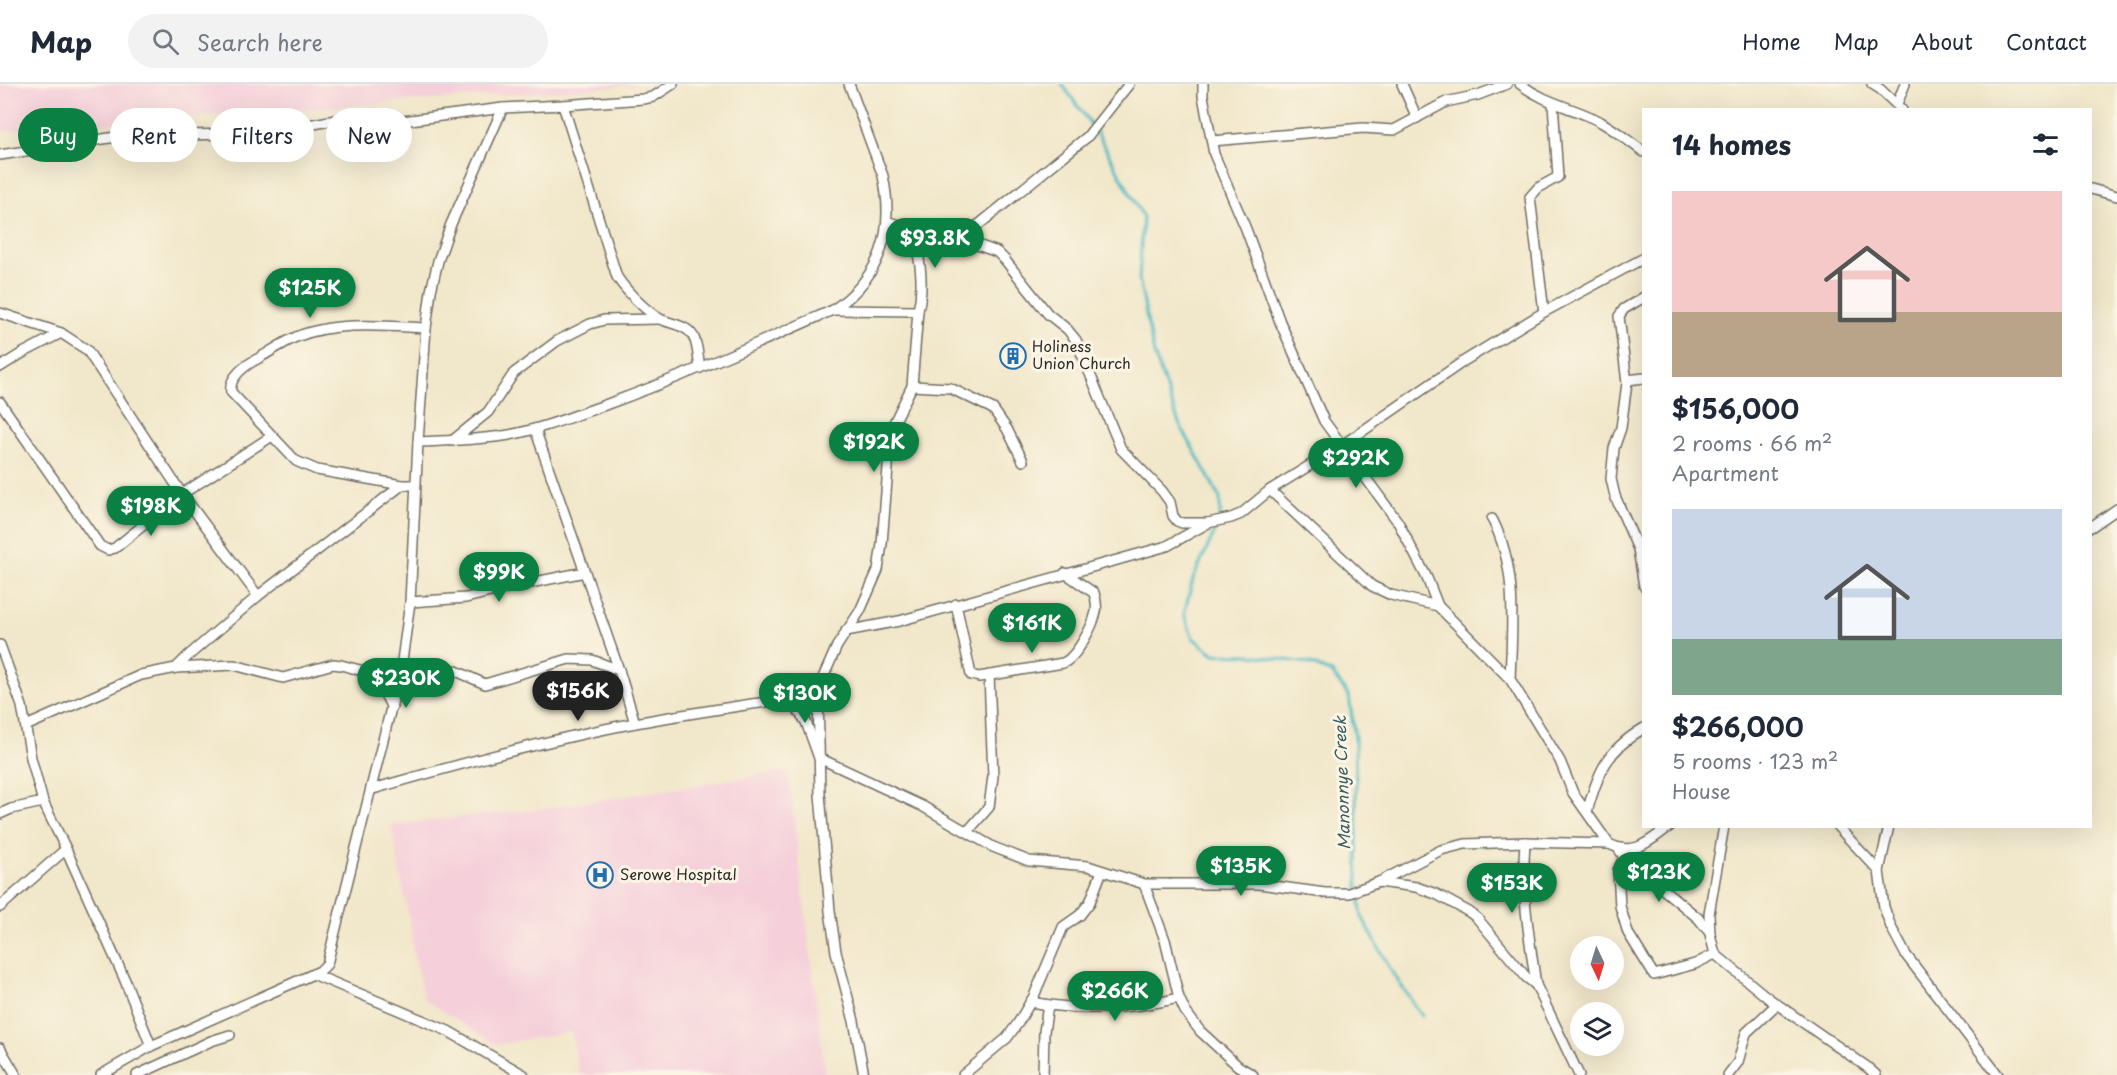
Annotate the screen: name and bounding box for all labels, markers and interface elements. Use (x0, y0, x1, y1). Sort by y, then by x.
search box (128, 14, 548, 68)
text: Map (30, 20, 92, 63)
icon: search (149, 25, 182, 58)
text: Search here (197, 25, 323, 58)
text: Home (1742, 25, 1801, 57)
text: Map (1834, 25, 1879, 57)
text: About (1912, 25, 1973, 57)
text: Contact (2006, 25, 2087, 57)
chip: Buy (18, 108, 98, 162)
chip: Rent (110, 108, 198, 162)
chip: Filters (210, 108, 314, 162)
chip: New (326, 108, 412, 162)
text: 14 homes (1672, 125, 1791, 164)
icon: filters (2029, 128, 2062, 161)
pin: $93.8K (886, 218, 984, 269)
text: $93.8K (900, 222, 970, 252)
icon: home (1813, 230, 1921, 338)
pin: $125K (268, 268, 352, 319)
text: $125K (279, 272, 341, 302)
place label: Holiness Union Church (1032, 334, 1131, 374)
building icon: Holiness Union Church (998, 341, 1028, 371)
text: $156,000 (1672, 389, 1799, 428)
pin: $192K (832, 422, 916, 473)
text: $192K (843, 426, 905, 456)
text: 2 rooms · 66 m² (1672, 428, 1832, 458)
pin: $292K (1314, 438, 1398, 489)
text: $292K (1322, 442, 1390, 472)
text: Apartment (1672, 458, 1779, 488)
pin: $198K (109, 486, 193, 537)
text: $198K (121, 490, 181, 520)
icon: home (1813, 548, 1921, 656)
pin: $99K (463, 552, 535, 603)
text: $99K (473, 556, 525, 586)
pin: $161K (990, 603, 1074, 654)
text: $161K (1002, 607, 1062, 637)
pin: $230K (364, 658, 448, 709)
text: $230K (371, 662, 441, 692)
pin: $156K (536, 671, 620, 722)
pin: $130K (763, 673, 847, 724)
text: $156K (546, 675, 610, 705)
text: $130K (773, 677, 837, 707)
text: $266,000 (1672, 707, 1804, 746)
water label: Manonnye Creek (1327, 714, 1355, 850)
text: 5 rooms · 123 m² (1672, 746, 1838, 776)
text: House (1672, 776, 1731, 806)
pin: $135K (1199, 846, 1283, 897)
text: $135K (1210, 850, 1272, 880)
pin: $123K (1617, 852, 1701, 903)
text: $123K (1627, 856, 1691, 886)
hospital icon: Serowe Hospital (585, 860, 615, 890)
place label: Serowe Hospital (620, 862, 737, 885)
pin: $153K (1470, 863, 1554, 914)
text: $153K (1481, 867, 1543, 897)
north arrow (1570, 936, 1624, 990)
map controls (1570, 936, 1624, 1056)
pin: $266K (1073, 971, 1157, 1022)
text: $266K (1081, 975, 1149, 1005)
button: layers (1570, 1002, 1624, 1056)

